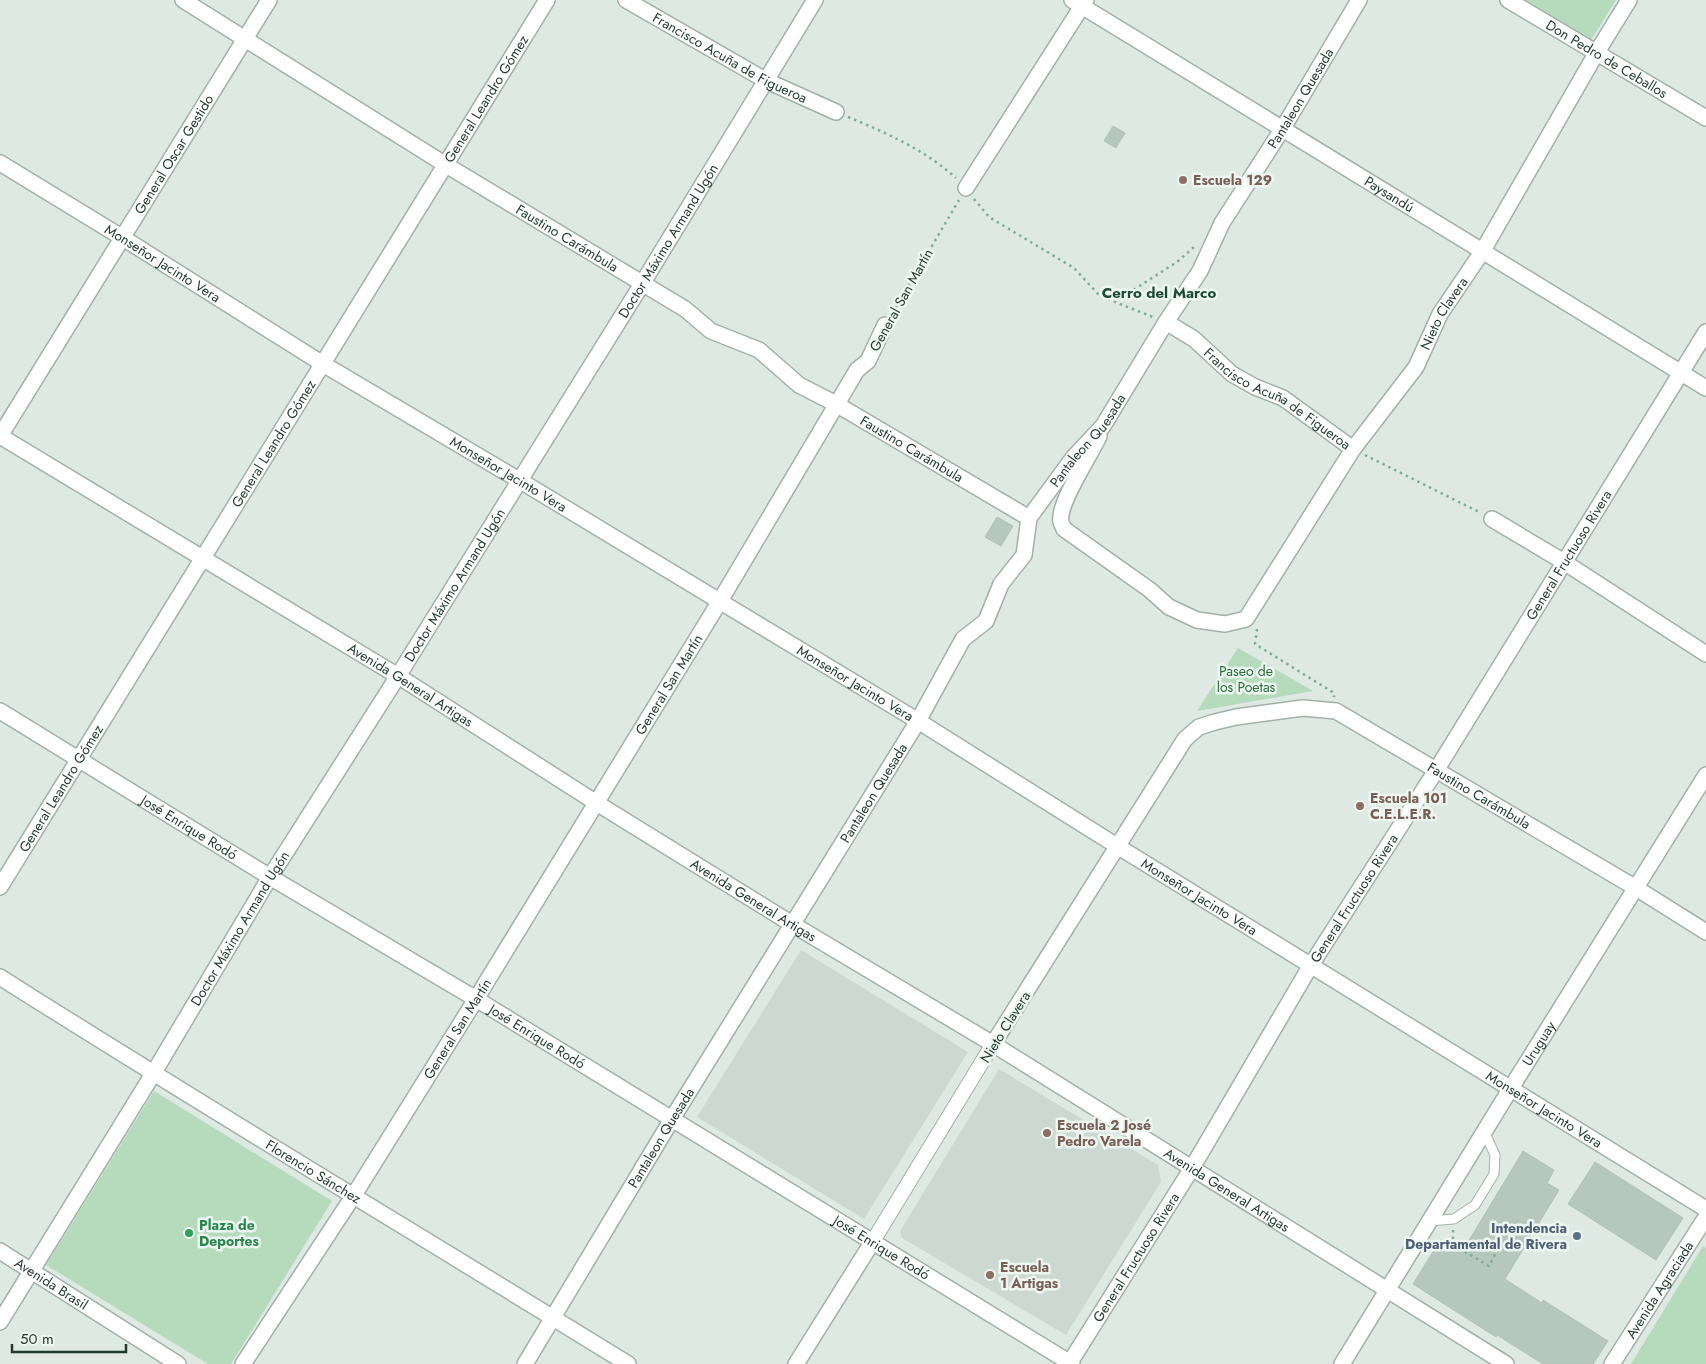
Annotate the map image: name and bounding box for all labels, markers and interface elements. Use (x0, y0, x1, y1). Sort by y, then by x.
street label: Francisco Acuña de Figueroa (649, 7, 810, 108)
street label: Don Pedro de Ceballos (1542, 15, 1672, 103)
street label: General Leandro Gómez (439, 31, 533, 166)
street label: Pantaleon Quesada (1262, 44, 1338, 152)
street label: General Oscar Gestido (129, 90, 219, 218)
street label: Doctor Máximo Armand Ugón (613, 160, 723, 322)
place label: Escuela 129 (1193, 170, 1272, 190)
street label: Paysandú (1361, 171, 1418, 217)
marker: Escuela 129 (1177, 174, 1189, 186)
street label: Faustino Carámbula (512, 199, 622, 277)
street label: Monseñor Jacinto Vera (101, 219, 224, 307)
street label: General San Martín (864, 245, 938, 355)
street label: Nieto Clavera (1415, 273, 1472, 353)
district label: Cerro del Marco (1102, 282, 1216, 304)
street label: Francisco Acuña de Figueroa (1199, 343, 1355, 454)
street label: General Leandro Gómez (226, 375, 321, 511)
street label: Pantaleon Quesada (1045, 390, 1130, 491)
street label: Faustino Carámbula (856, 410, 967, 487)
street label: Monseñor Jacinto Vera (446, 431, 571, 517)
street label: General Fructuoso Rivera (1521, 486, 1616, 624)
street label: Doctor Máximo Armand Ugón (399, 504, 510, 666)
street label: General San Martín (630, 630, 707, 739)
street label: Avenida General Artigas (344, 638, 477, 732)
street label: Monseñor Jacinto Vera (793, 640, 917, 726)
park label: Paseo de los Poetas (1217, 661, 1276, 697)
street label: General Leandro Gómez (14, 720, 108, 856)
street label: Pantaleon Quesada (835, 739, 912, 847)
street label: Faustino Carámbula (1424, 757, 1534, 834)
place label: Escuela 101 C.E.L.E.R. (1370, 788, 1447, 824)
street label: José Enrique Rodó (136, 789, 241, 865)
marker: Escuela 101 C.E.L.E.R. (1354, 800, 1366, 812)
street label: General Fructuoso Rivera (1305, 830, 1403, 967)
street label: Doctor Máximo Armand Ugón (186, 847, 294, 1010)
street label: Monseñor Jacinto Vera (1137, 853, 1261, 940)
street label: Avenida General Artigas (687, 854, 821, 947)
street label: General San Martín (419, 975, 496, 1083)
street label: Nieto Clavera (975, 987, 1035, 1067)
street label: José Enrique Rodó (483, 998, 589, 1074)
street label: Uruguay (1517, 1017, 1561, 1070)
street label: Monseñor Jacinto Vera (1482, 1066, 1606, 1153)
street label: Pantaleon Quesada (623, 1084, 699, 1192)
place label: Escuela 2 José Pedro Varela (1057, 1115, 1151, 1151)
marker: Escuela 2 José Pedro Varela (1041, 1127, 1053, 1139)
street label: Florencio Sánchez (262, 1135, 366, 1209)
street label: Avenida General Artigas (1160, 1143, 1294, 1237)
street label: General Fructuoso Rivera (1088, 1189, 1184, 1326)
street label: José Enrique Rodó (828, 1209, 934, 1285)
place label: Plaza de Deportes (199, 1215, 259, 1251)
place label: Intendencia Departamental de Rivera (1405, 1218, 1567, 1254)
marker: Plaza de Deportes (183, 1227, 195, 1239)
marker: Intendencia Departamental de Rivera (1571, 1230, 1583, 1242)
street label: Avenida Agraciada (1621, 1237, 1698, 1343)
street label: Avenida Brasil (11, 1253, 92, 1315)
place label: Escuela 1 Artigas (1000, 1257, 1059, 1293)
marker: Escuela 1 Artigas (984, 1269, 996, 1281)
scale bar (12, 1322, 126, 1354)
text: 50 m (20, 1328, 54, 1350)

